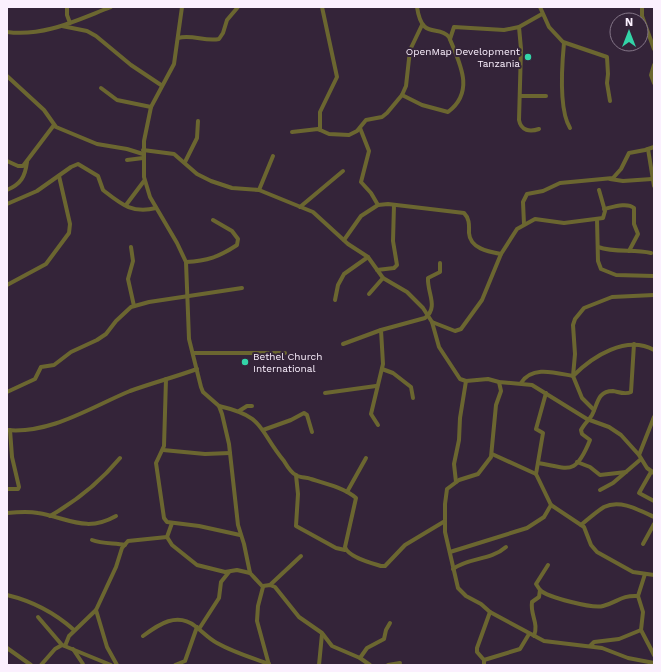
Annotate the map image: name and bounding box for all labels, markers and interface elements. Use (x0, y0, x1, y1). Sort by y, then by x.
north arrow (609, 12, 649, 52)
text: N (625, 16, 633, 29)
place label: OpenMap Development Tanzania (406, 46, 521, 69)
marker: OpenMap Development Tanzania (523, 52, 533, 62)
place label: Bethel Church International (253, 351, 322, 374)
marker: Bethel Church International (240, 357, 250, 367)

